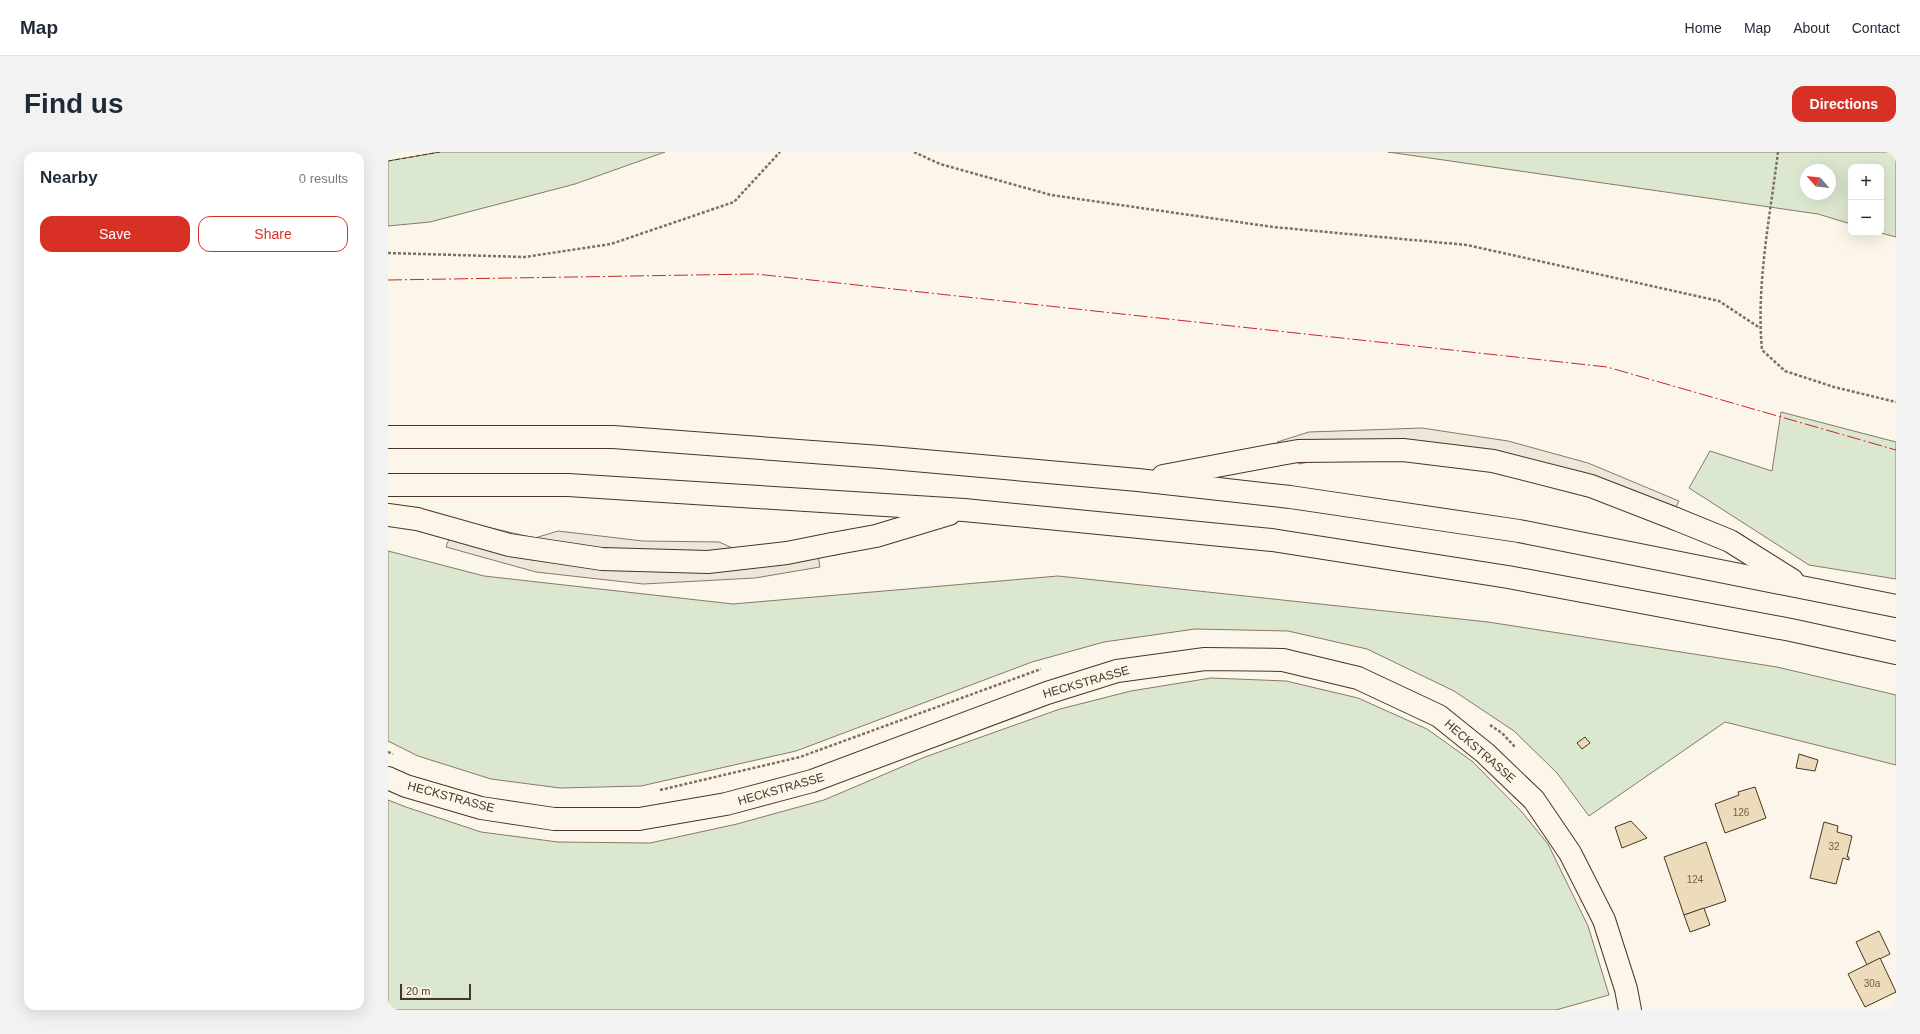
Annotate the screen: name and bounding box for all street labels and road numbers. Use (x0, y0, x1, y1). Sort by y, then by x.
street label: HECKSTRASSE (1041, 663, 1131, 701)
street label: HECKSTRASSE (1442, 716, 1518, 786)
street label: HECKSTRASSE (736, 770, 826, 808)
street label: HECKSTRASSE (406, 779, 496, 815)

